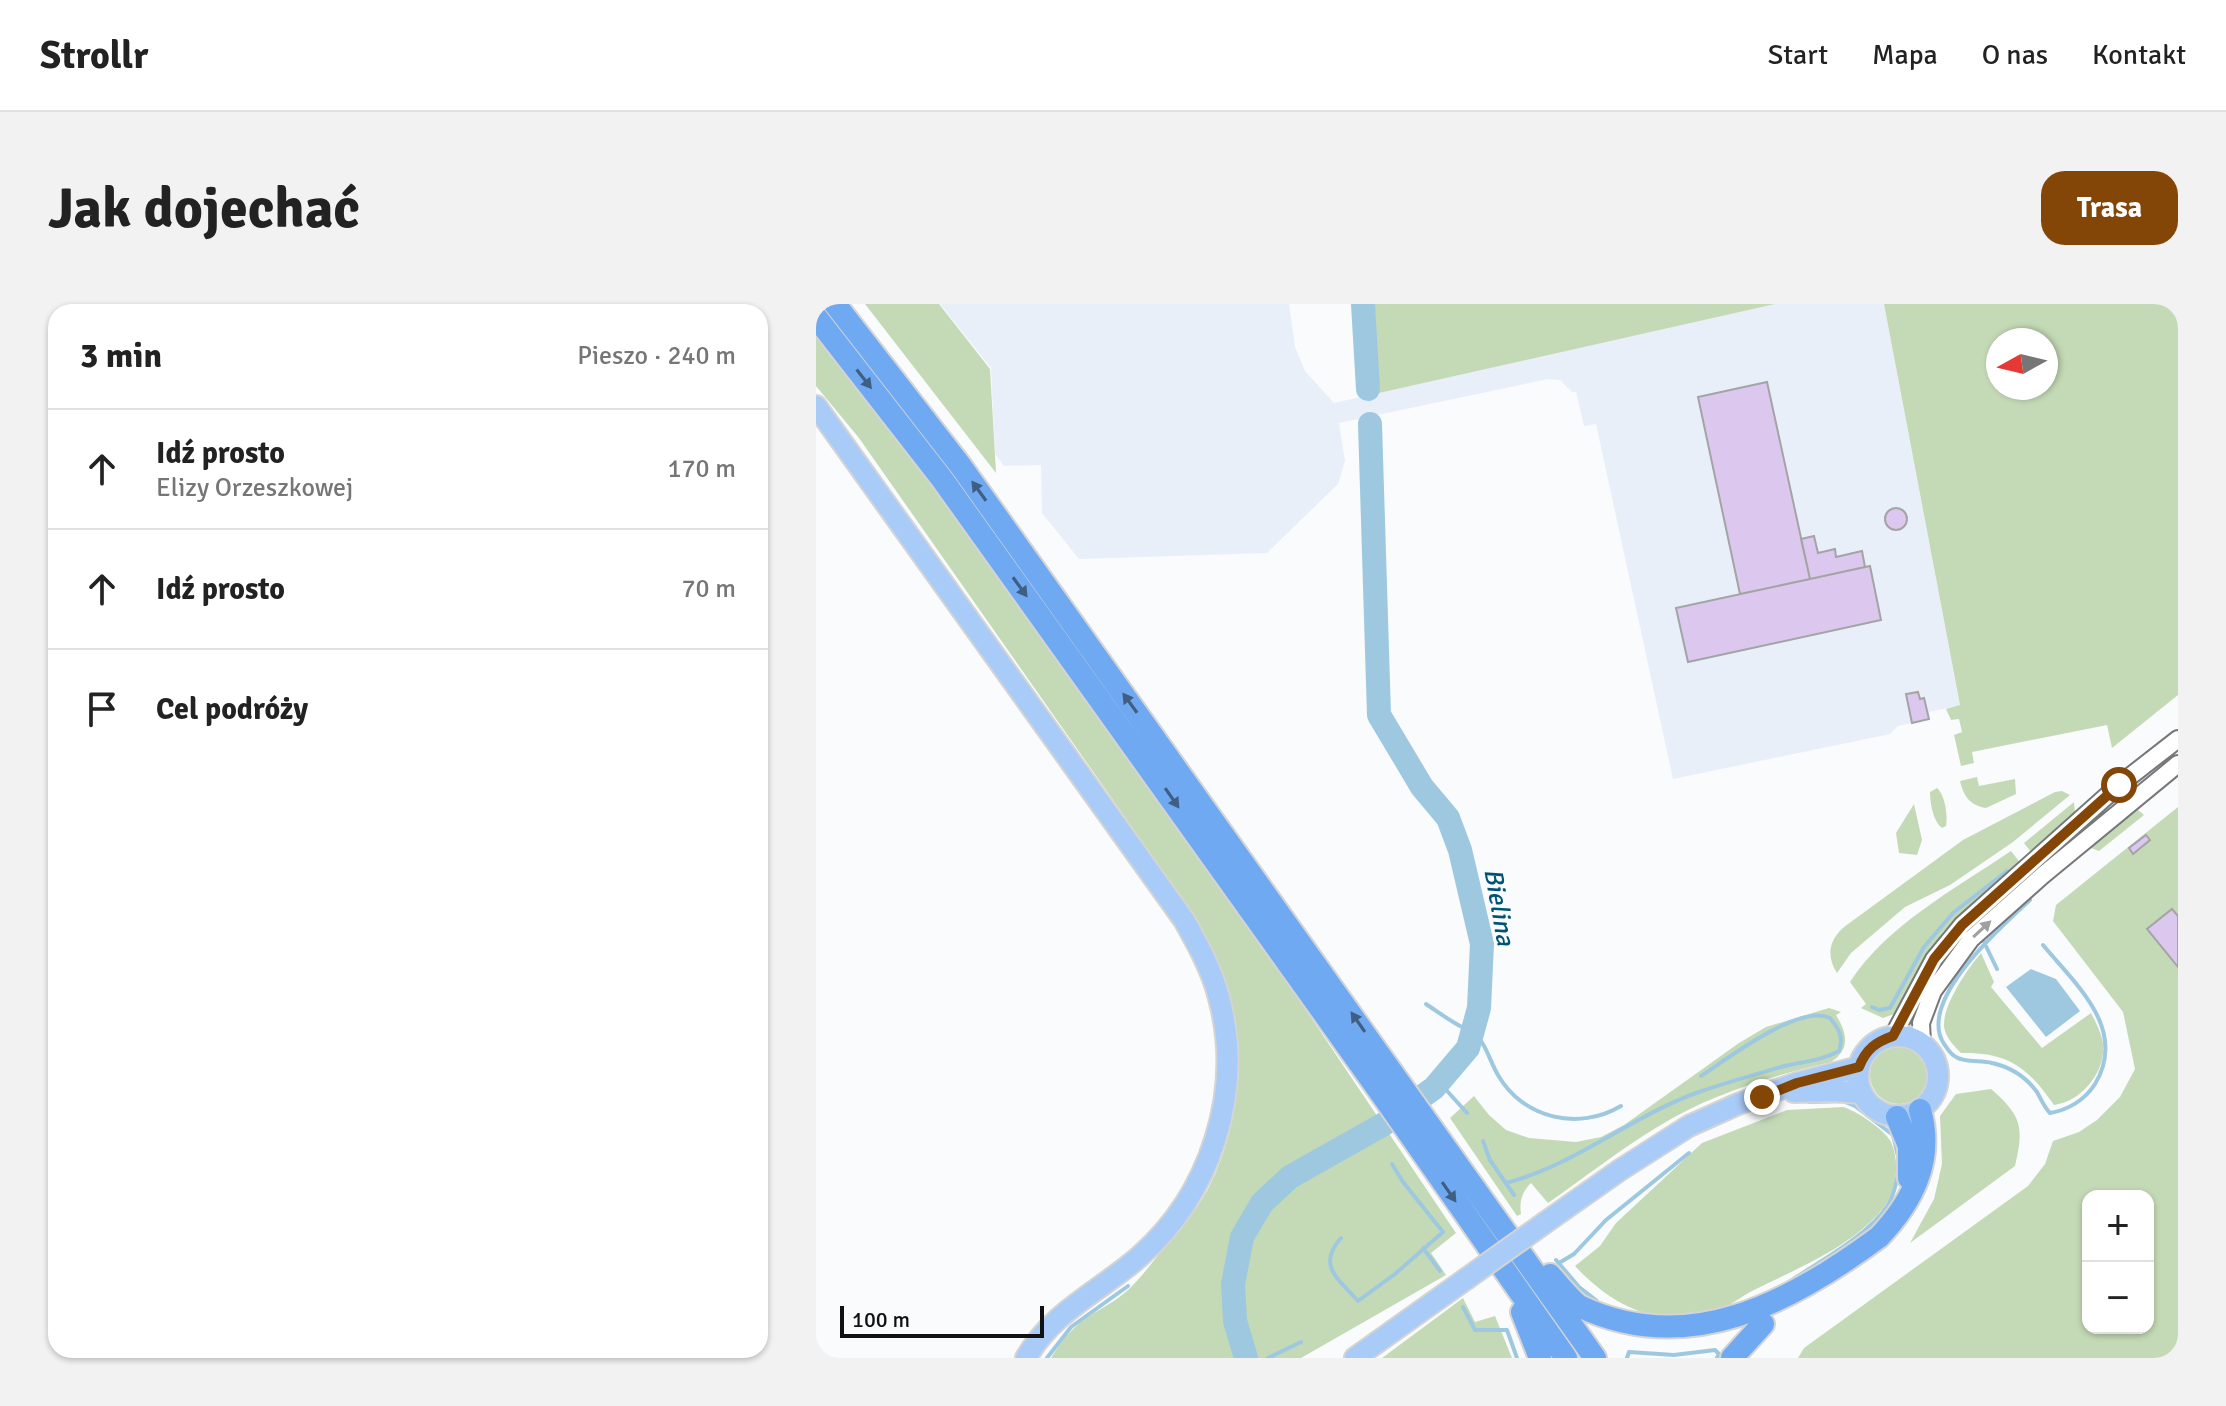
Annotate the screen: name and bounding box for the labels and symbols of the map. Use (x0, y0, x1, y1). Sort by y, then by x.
north arrow (1986, 328, 2058, 400)
one-way arrow (855, 369, 872, 389)
one-way arrow (971, 480, 987, 502)
one-way arrow (1012, 576, 1027, 597)
one-way arrow (1123, 692, 1138, 713)
route start (2101, 767, 2137, 803)
one-way arrow (1164, 787, 1180, 809)
water label: Bielina (1476, 866, 1522, 949)
one-way arrow (1973, 921, 1992, 939)
one-way arrow (1350, 1011, 1366, 1033)
route end (1744, 1079, 1780, 1115)
one-way arrow (1441, 1181, 1456, 1202)
scale bar (840, 1302, 1044, 1338)

